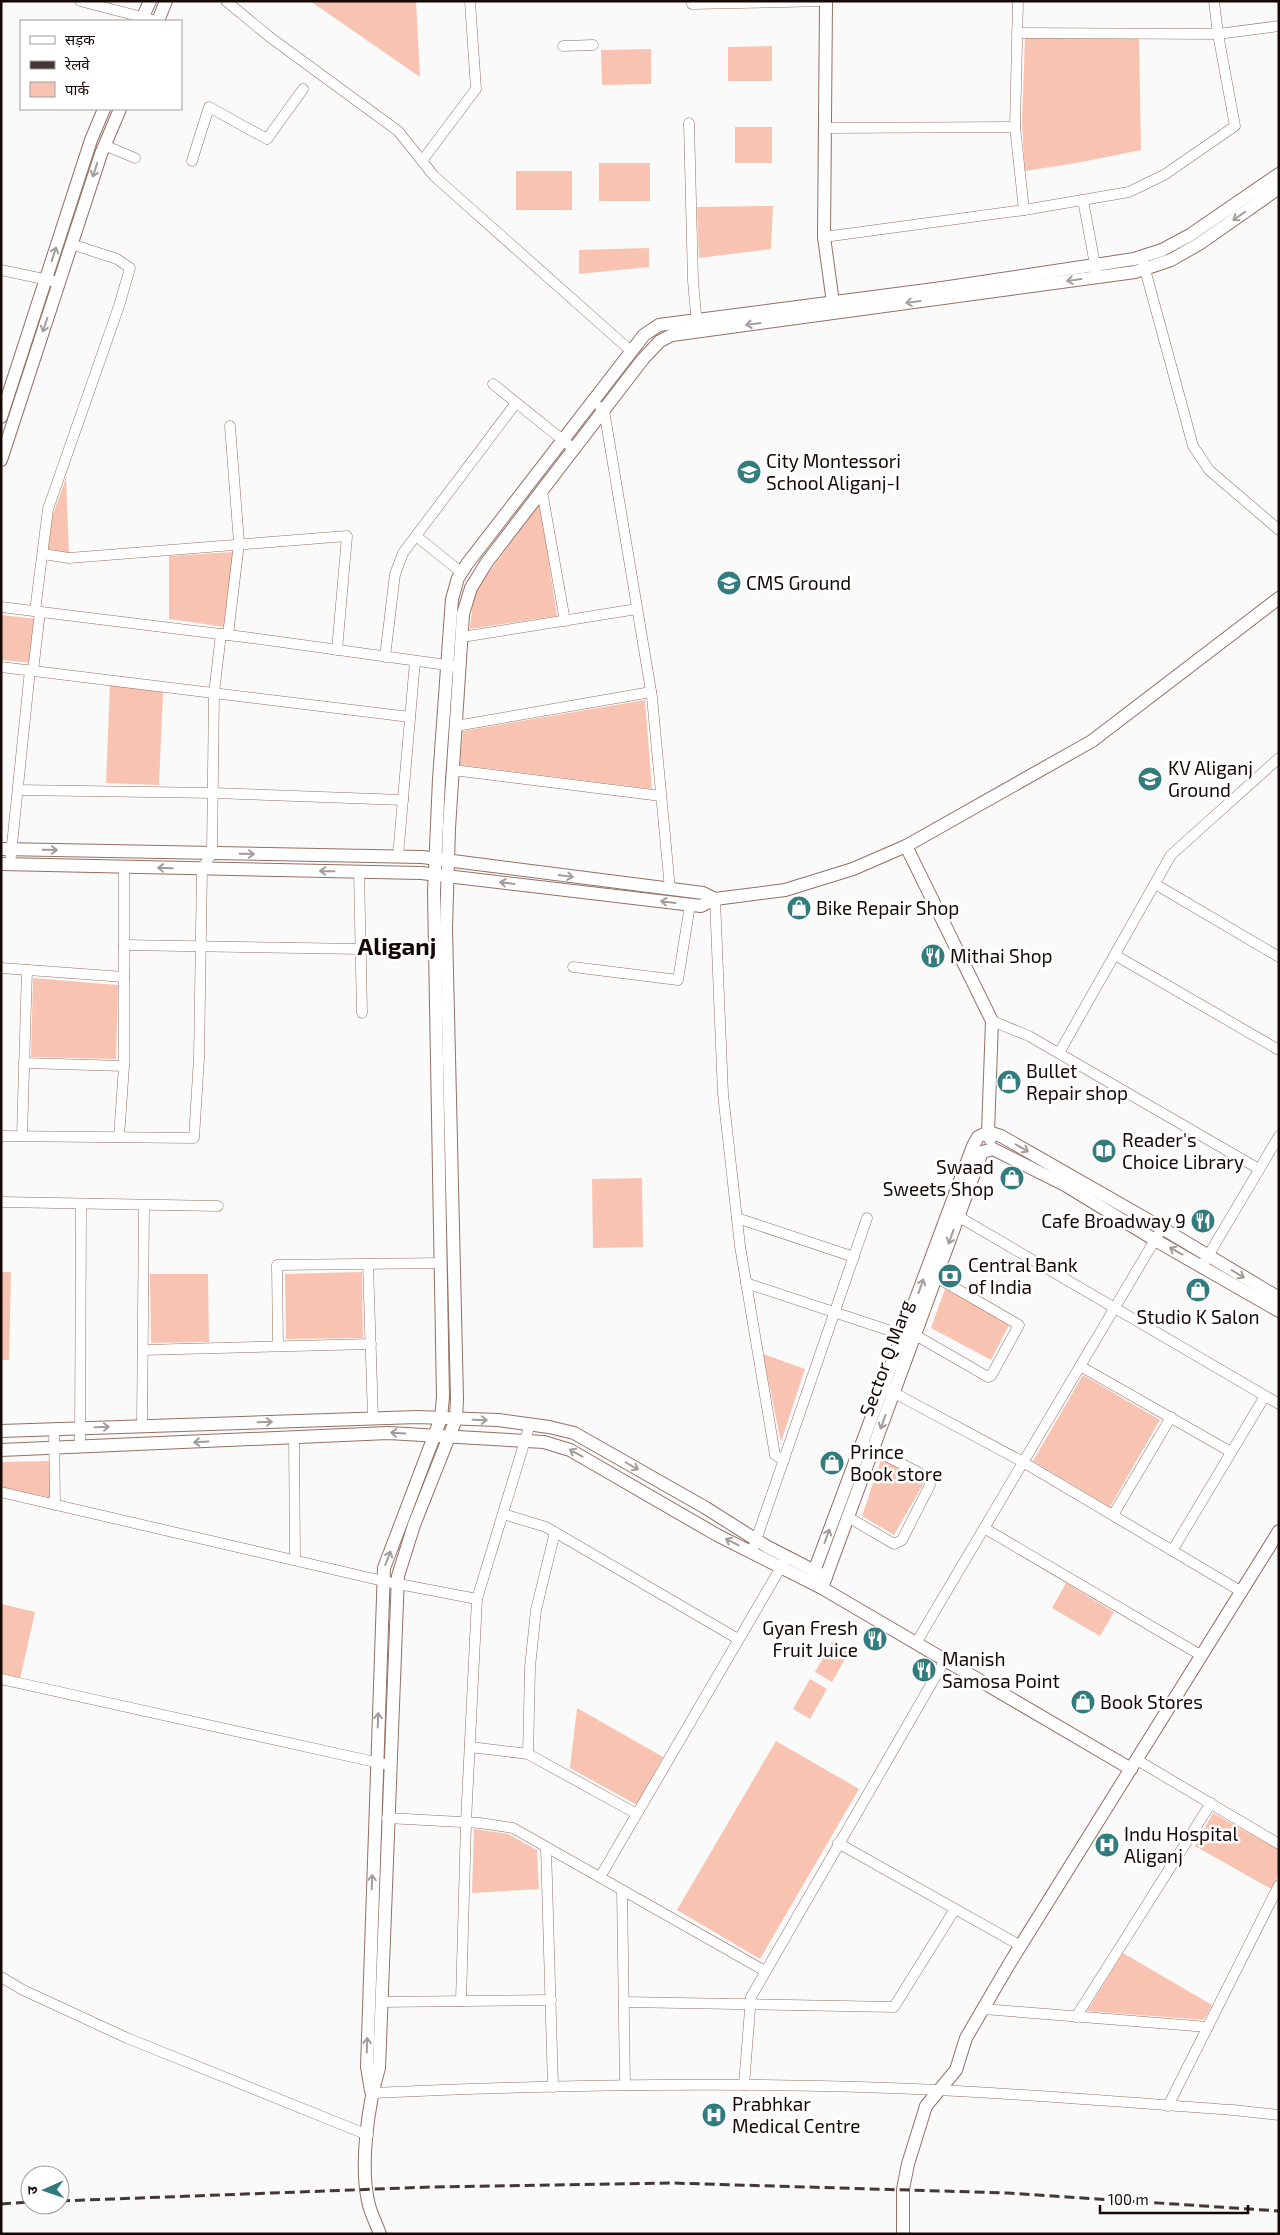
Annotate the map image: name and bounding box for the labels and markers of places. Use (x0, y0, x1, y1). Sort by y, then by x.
place label: City Montessori School Aliganj-I (766, 449, 901, 494)
school or university icon: City Montessori School Aliganj-I (736, 459, 762, 485)
school or university icon: CMS Ground (716, 570, 742, 596)
place label: CMS Ground (746, 571, 851, 594)
place label: KV Aliganj Ground (1168, 756, 1253, 801)
school or university icon: KV Aliganj Ground (1137, 766, 1163, 792)
shop icon: Bike Repair Shop (786, 895, 812, 921)
place label: Bike Repair Shop (816, 896, 959, 919)
restaurant icon: Mithai Shop (920, 943, 946, 969)
place label: Mithai Shop (950, 944, 1053, 967)
place label: Bullet Repair shop (1026, 1059, 1128, 1104)
shop icon: Bullet Repair shop (996, 1069, 1022, 1095)
place label: Reader's Choice Library (1122, 1128, 1244, 1173)
library icon: Reader's Choice Library (1091, 1138, 1117, 1164)
place label: Swaad Sweets Shop (883, 1155, 994, 1200)
shop icon: Swaad Sweets Shop (999, 1165, 1025, 1191)
restaurant icon: Cafe Broadway 9 (1190, 1208, 1216, 1234)
place label: Cafe Broadway 9 (1041, 1209, 1186, 1232)
place label: Central Bank of India (968, 1253, 1078, 1298)
bank icon: Central Bank of India (937, 1263, 963, 1289)
shop icon: Studio K Salon (1185, 1277, 1211, 1303)
place label: Studio K Salon (1136, 1305, 1260, 1328)
place label: Prince Book store (850, 1440, 942, 1485)
shop icon: Prince Book store (819, 1450, 845, 1476)
place label: Gyan Fresh Fruit Juice (762, 1616, 858, 1661)
restaurant icon: Gyan Fresh Fruit Juice (862, 1626, 888, 1652)
place label: Manish Samosa Point (942, 1647, 1060, 1692)
restaurant icon: Manish Samosa Point (911, 1657, 937, 1683)
shop icon: Book Stores (1070, 1689, 1096, 1715)
place label: Book Stores (1100, 1690, 1203, 1713)
place label: Indu Hospital Aliganj (1124, 1822, 1239, 1867)
hospital icon: Indu Hospital Aliganj (1094, 1832, 1120, 1858)
place label: Prabhkar Medical Centre (732, 2092, 860, 2137)
hospital icon: Prabhkar Medical Centre (701, 2102, 727, 2128)

